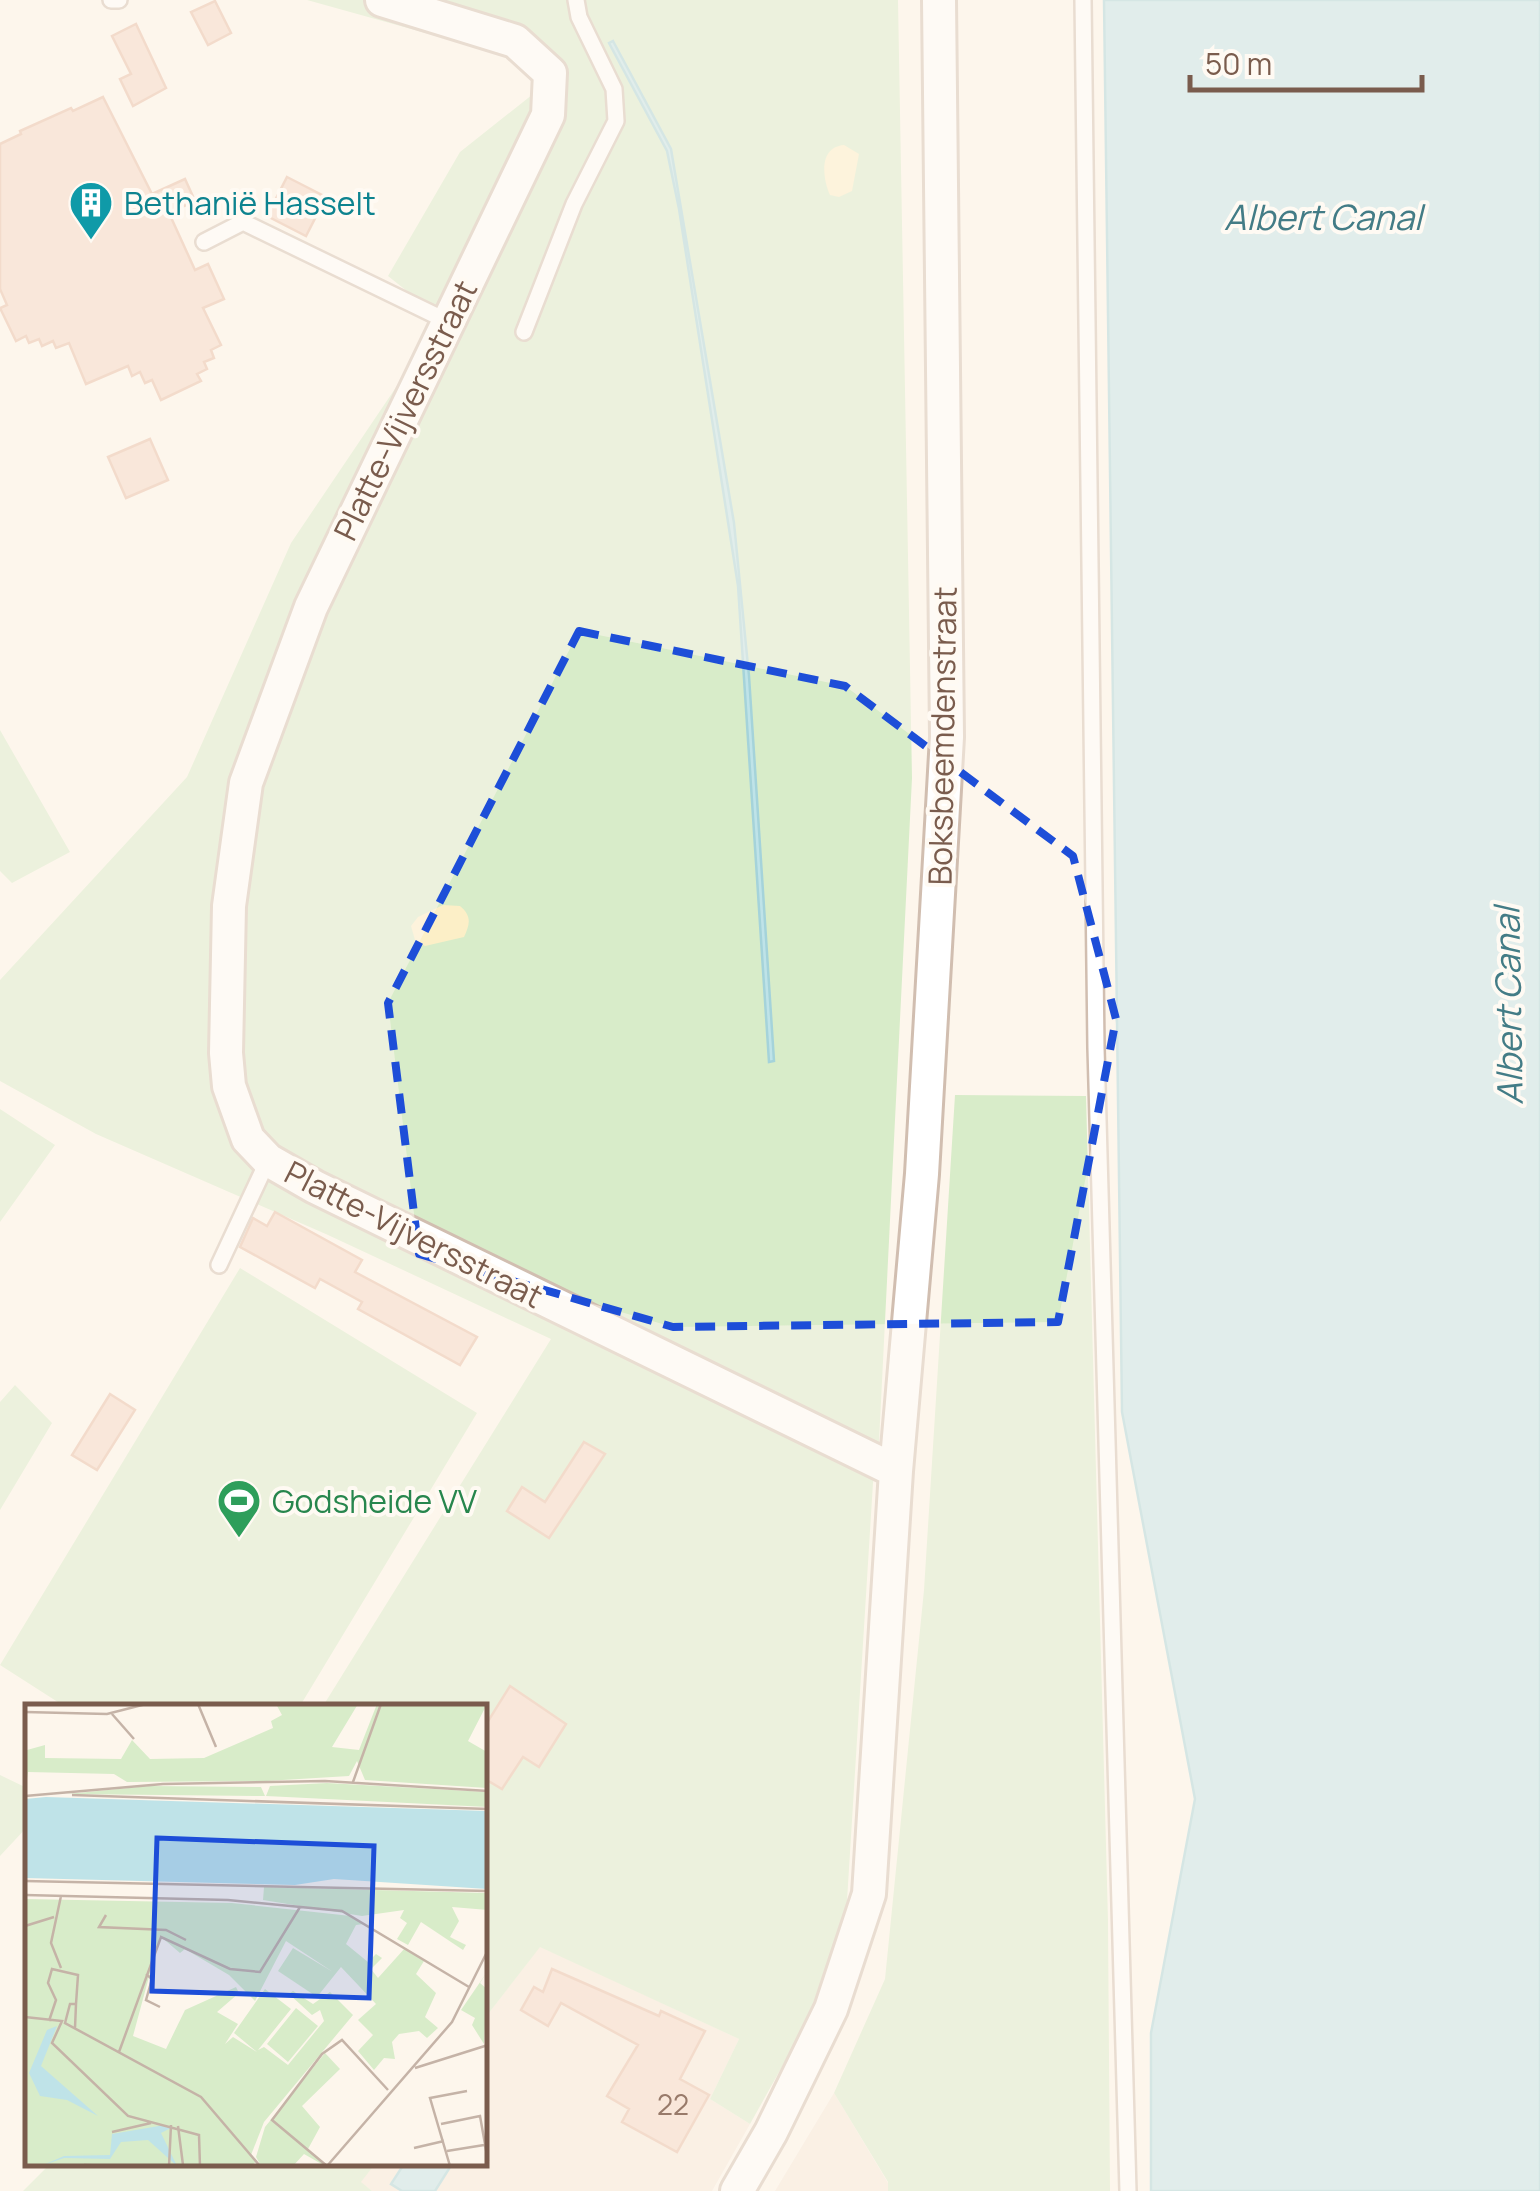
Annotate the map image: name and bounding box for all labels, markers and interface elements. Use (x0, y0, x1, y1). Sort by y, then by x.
scale bar (1190, 30, 1422, 92)
text: 50 m (1205, 43, 1272, 84)
building icon: Bethanië Hasselt (68, 180, 114, 241)
place label: Bethanië Hasselt (124, 181, 376, 225)
water label: Albert Canal (1224, 193, 1426, 241)
street label: Platte-Vijversstraat (323, 273, 487, 547)
street label: Boksbeemdenstraat (917, 586, 967, 886)
water label: Albert Canal (1482, 903, 1534, 1105)
street label: Platte-Vijversstraat (277, 1150, 551, 1318)
sports icon: Godsheide VV (216, 1478, 262, 1539)
place label: Godsheide VV (272, 1479, 478, 1523)
inset map (25, 1704, 488, 2166)
house number: 22 (657, 2085, 689, 2123)

